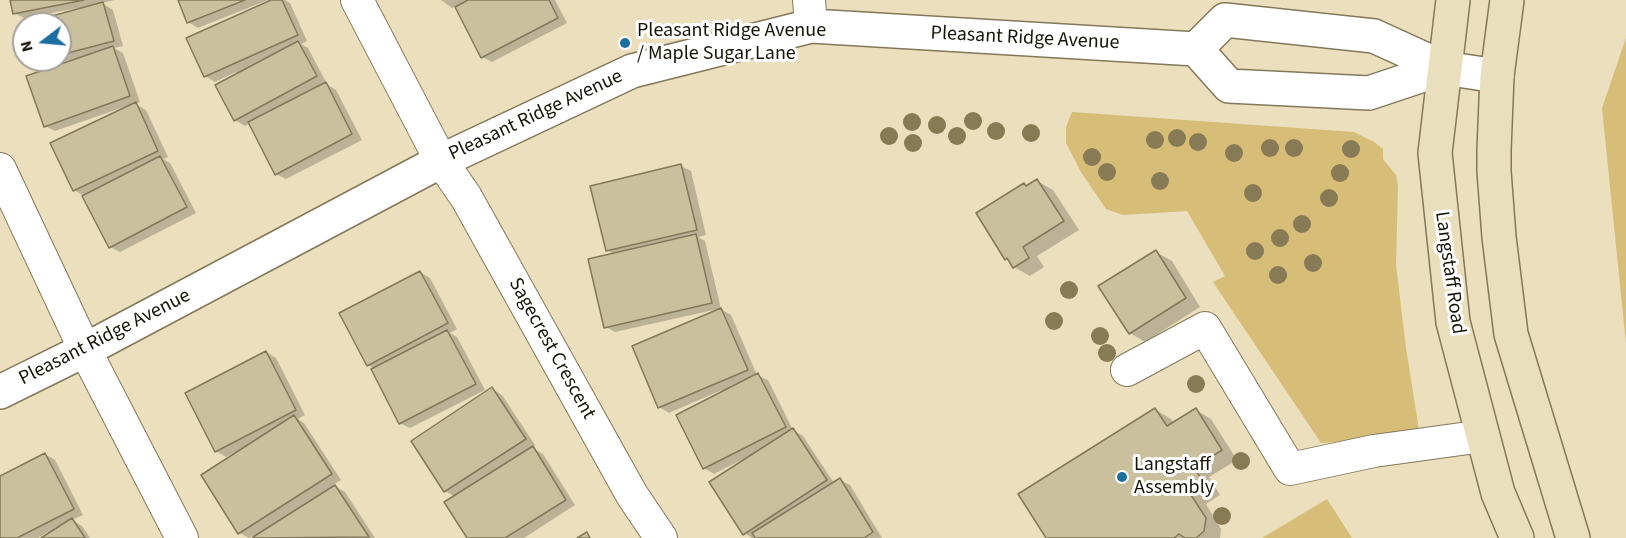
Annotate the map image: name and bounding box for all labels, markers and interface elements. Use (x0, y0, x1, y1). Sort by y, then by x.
north arrow (12, 12, 72, 72)
place label: Pleasant Ridge Avenue / Maple Sugar Lane (637, 20, 826, 67)
street label: Pleasant Ridge Avenue (930, 22, 1120, 56)
marker: Pleasant Ridge Avenue / Maple Sugar Lane (618, 36, 632, 50)
text: N (15, 38, 39, 55)
street label: Pleasant Ridge Avenue (445, 65, 627, 167)
street label: Langstaff Road (1429, 210, 1469, 336)
street label: Sagecrest Crescent (502, 274, 600, 424)
street label: Pleasant Ridge Avenue (15, 284, 195, 392)
place label: Langstaff Assembly (1134, 454, 1214, 501)
marker: Langstaff Assembly (1115, 470, 1129, 484)

